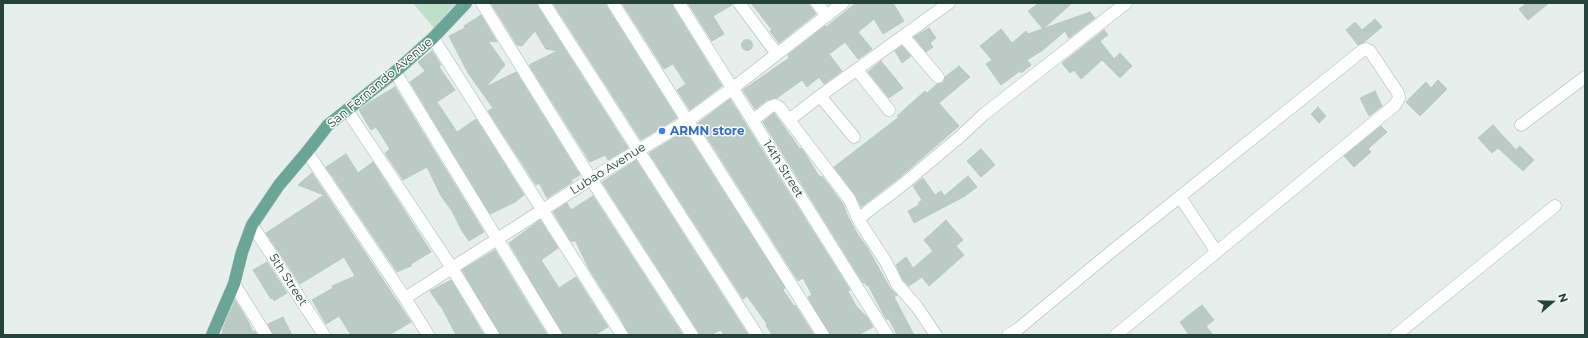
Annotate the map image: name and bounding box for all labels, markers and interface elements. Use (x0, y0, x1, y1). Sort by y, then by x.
street label: San Fernando Avenue (325, 35, 435, 131)
place label: ARMN store (670, 124, 744, 138)
marker: ARMN store (657, 126, 667, 136)
street label: 14th Street (760, 138, 806, 200)
street label: Lubao Avenue (568, 140, 648, 198)
street label: 5th Street (266, 251, 310, 309)
north arrow (1532, 282, 1572, 322)
text: N (1555, 291, 1571, 304)

